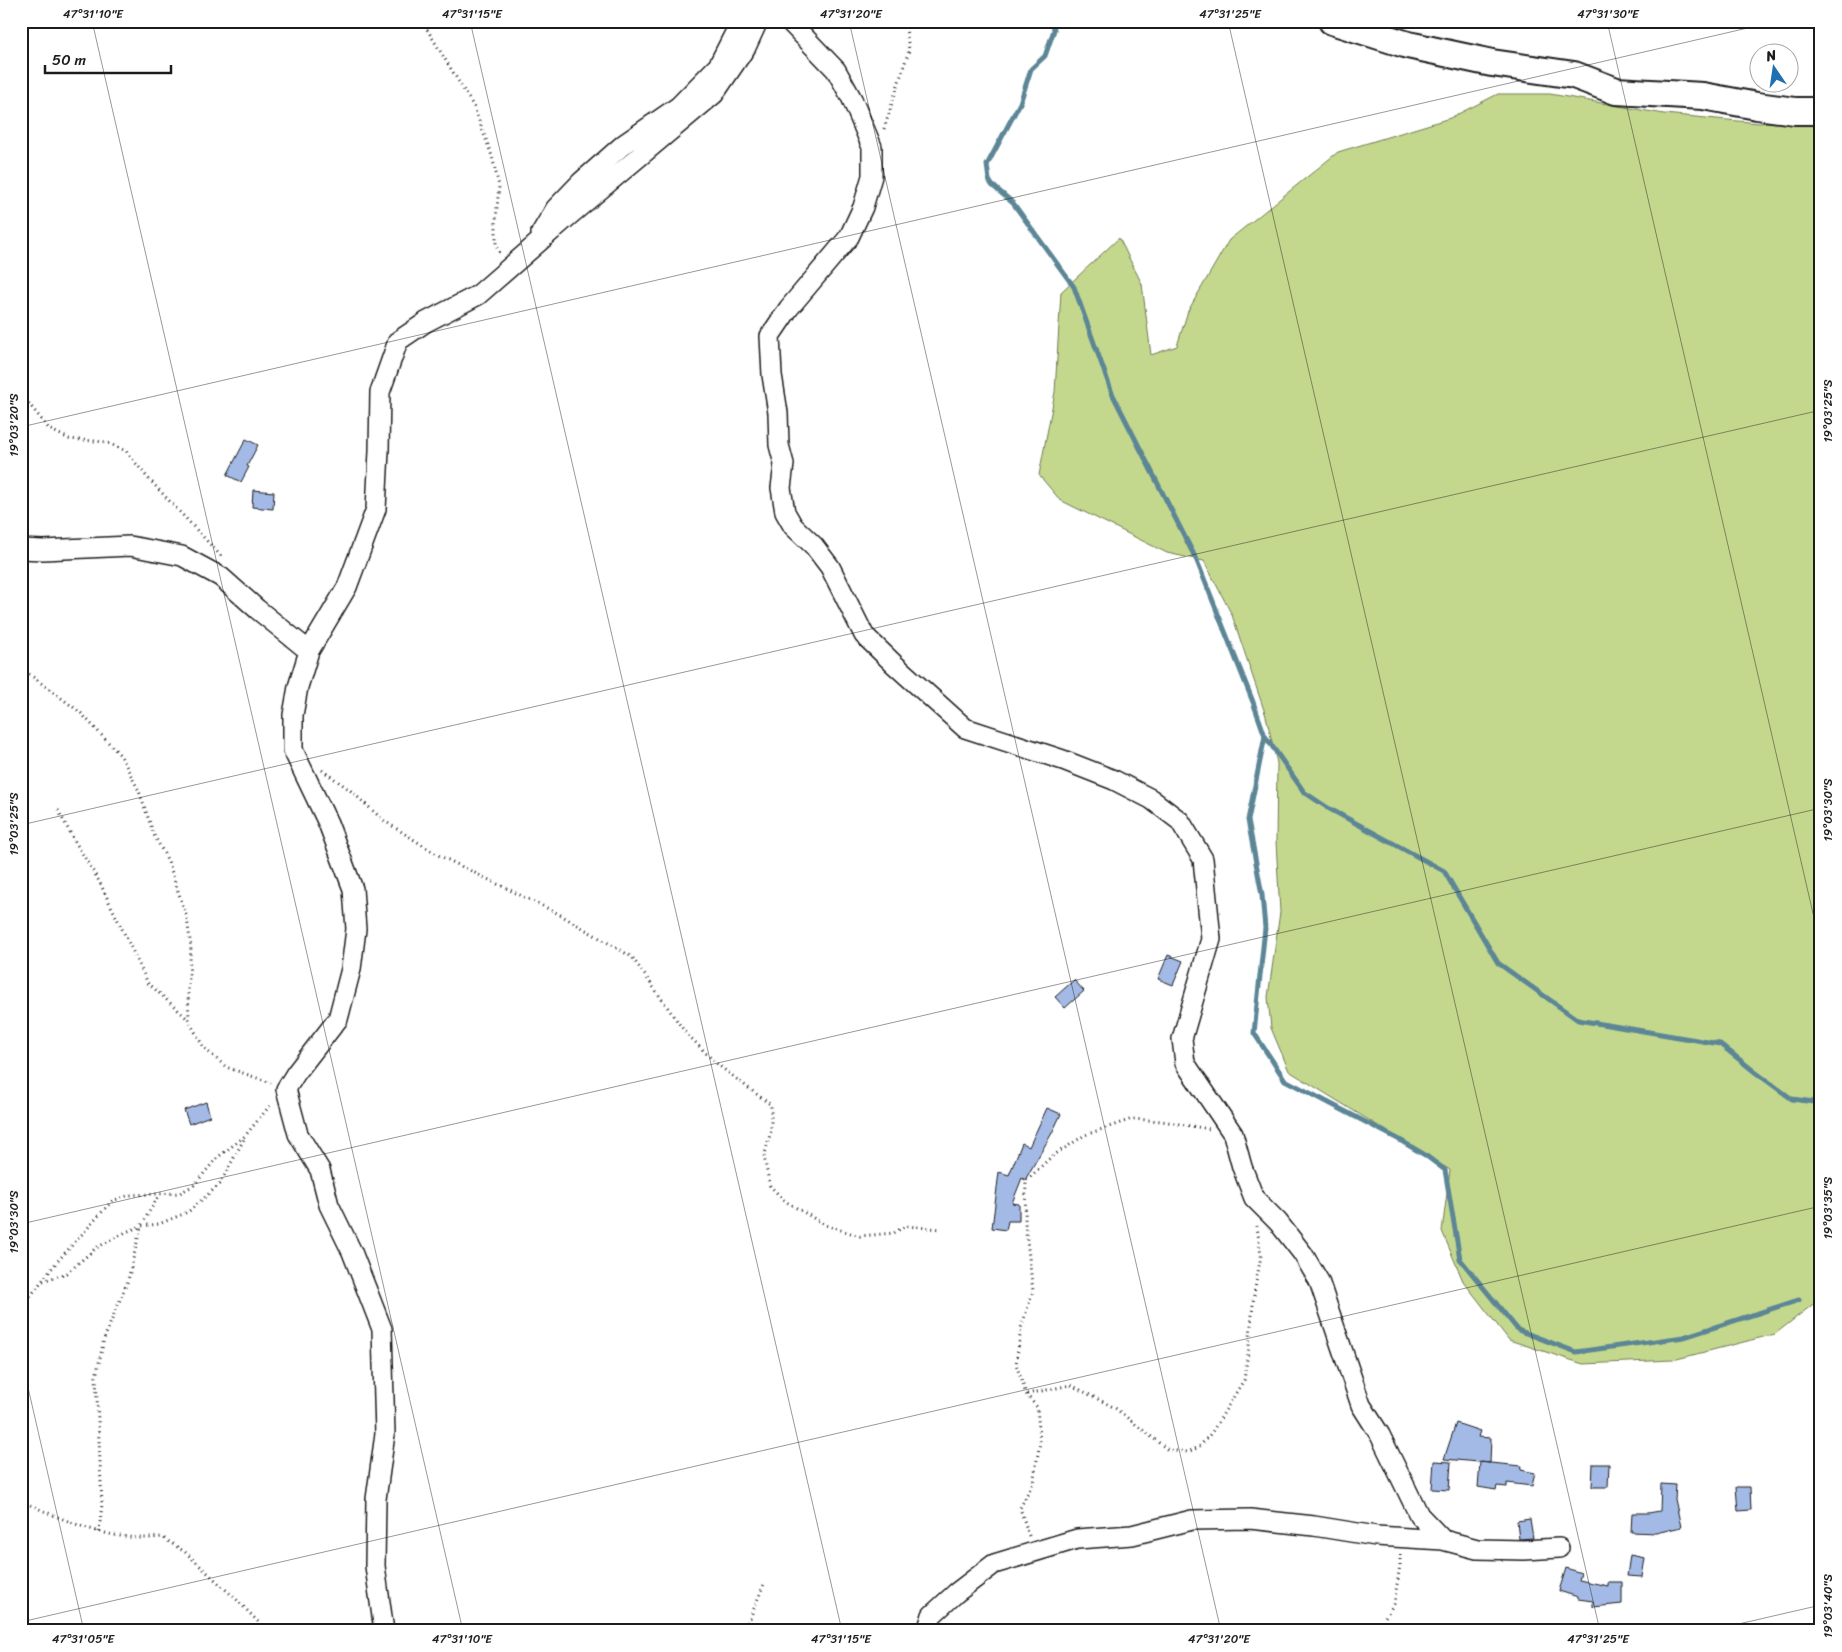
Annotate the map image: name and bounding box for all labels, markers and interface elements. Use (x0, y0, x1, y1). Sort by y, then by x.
text: 47°31'10"E (63, 3, 124, 25)
text: 47°31'15"E (442, 3, 503, 25)
text: 47°31'20"E (820, 3, 883, 25)
text: 47°31'25"E (1199, 3, 1262, 25)
text: 47°31'30"E (1577, 3, 1640, 25)
scale bar (45, 42, 171, 74)
north arrow (1750, 42, 1800, 92)
text: N (1763, 42, 1779, 69)
text: 50 m (52, 47, 87, 73)
text: 19°03'25"S (1817, 379, 1839, 443)
text: 19°03'20"S (3, 393, 25, 457)
text: 19°03'30"S (1817, 778, 1839, 841)
text: 19°03'25"S (3, 792, 25, 856)
text: 19°03'35"S (1817, 1176, 1839, 1239)
text: 19°03'30"S (3, 1190, 25, 1253)
text: 19°03'40"S (1817, 1574, 1839, 1638)
text: 47°31'05"E (52, 1628, 115, 1650)
text: 47°31'10"E (432, 1628, 493, 1650)
text: 47°31'15"E (811, 1628, 872, 1650)
text: 47°31'20"E (1188, 1628, 1251, 1650)
text: 47°31'25"E (1567, 1628, 1630, 1650)

